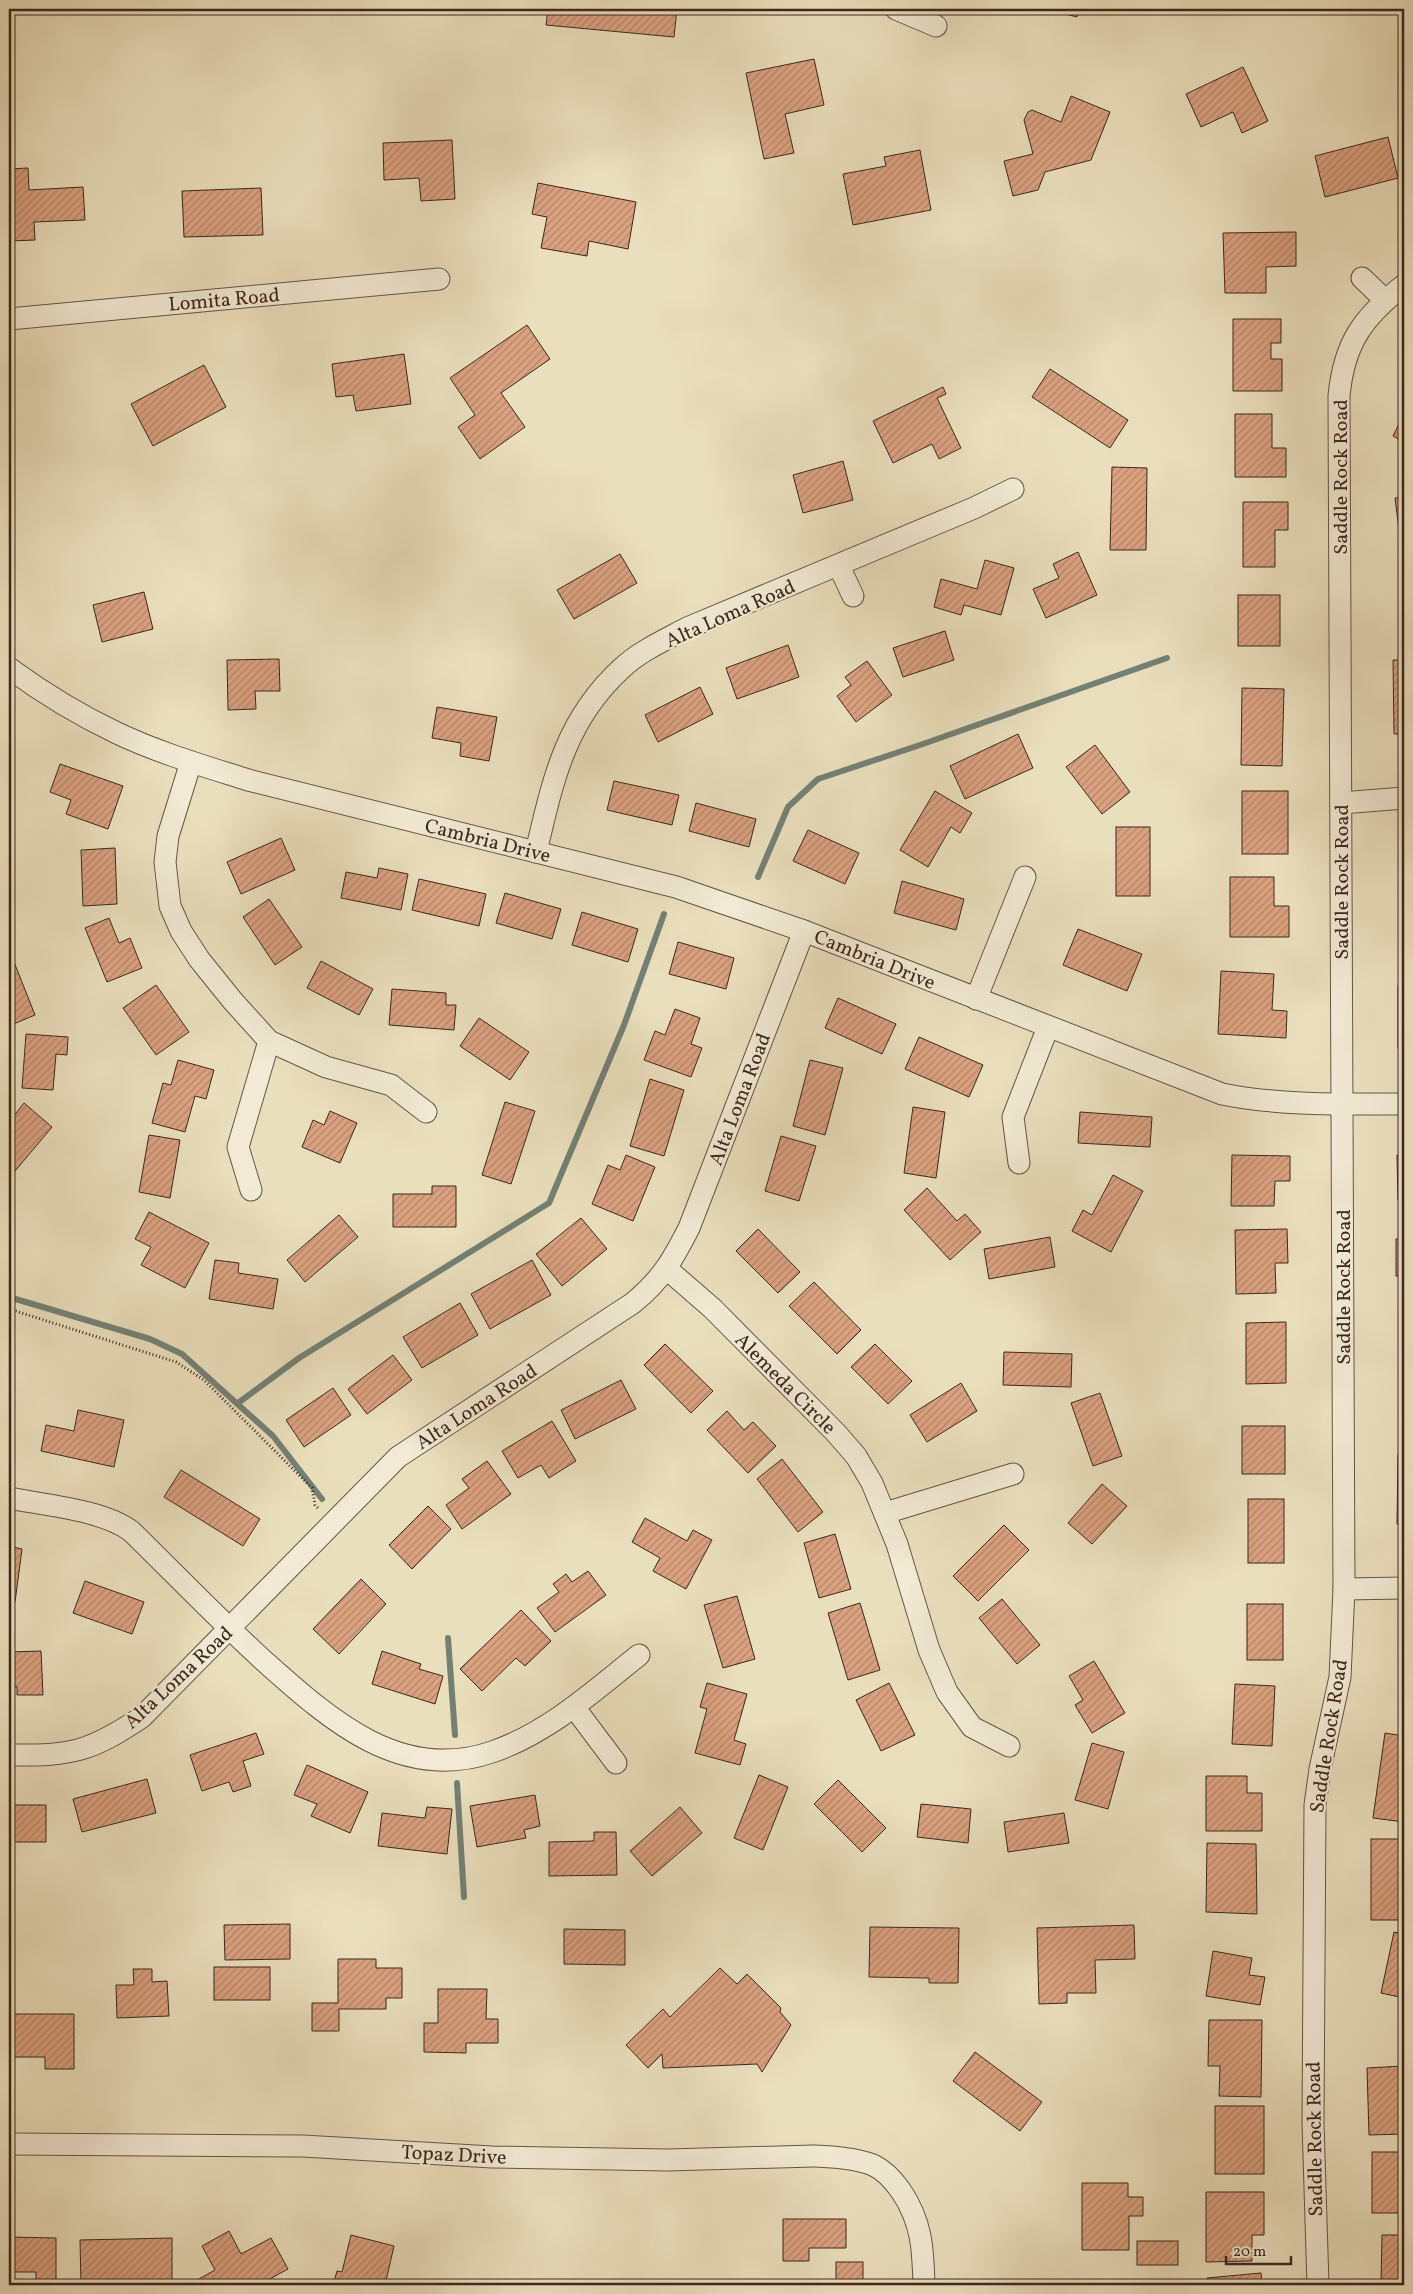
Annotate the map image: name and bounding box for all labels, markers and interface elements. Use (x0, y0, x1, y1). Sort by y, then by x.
street label: Lomita Road (167, 282, 281, 320)
street label: Saddle Rock Road (1328, 399, 1356, 555)
street label: Alta Loma Road (661, 574, 800, 656)
street label: Saddle Rock Road (1329, 804, 1357, 960)
street label: Cambria Drive (422, 813, 553, 871)
street label: Cambria Drive (809, 924, 939, 998)
street label: Alta Loma Road (703, 1029, 779, 1170)
street label: Saddle Rock Road (1331, 1209, 1359, 1365)
street label: Alemeda Circle (728, 1327, 842, 1441)
street label: Alta Loma Road (411, 1358, 543, 1457)
street label: Alta Loma Road (119, 1621, 240, 1736)
street label: Saddle Rock Road (1304, 1657, 1356, 1815)
street label: Saddle Rock Road (1301, 2061, 1331, 2217)
street label: Topaz Drive (401, 2139, 507, 2173)
scale bar (1226, 2234, 1290, 2266)
text: 20 m (1233, 2242, 1266, 2263)

